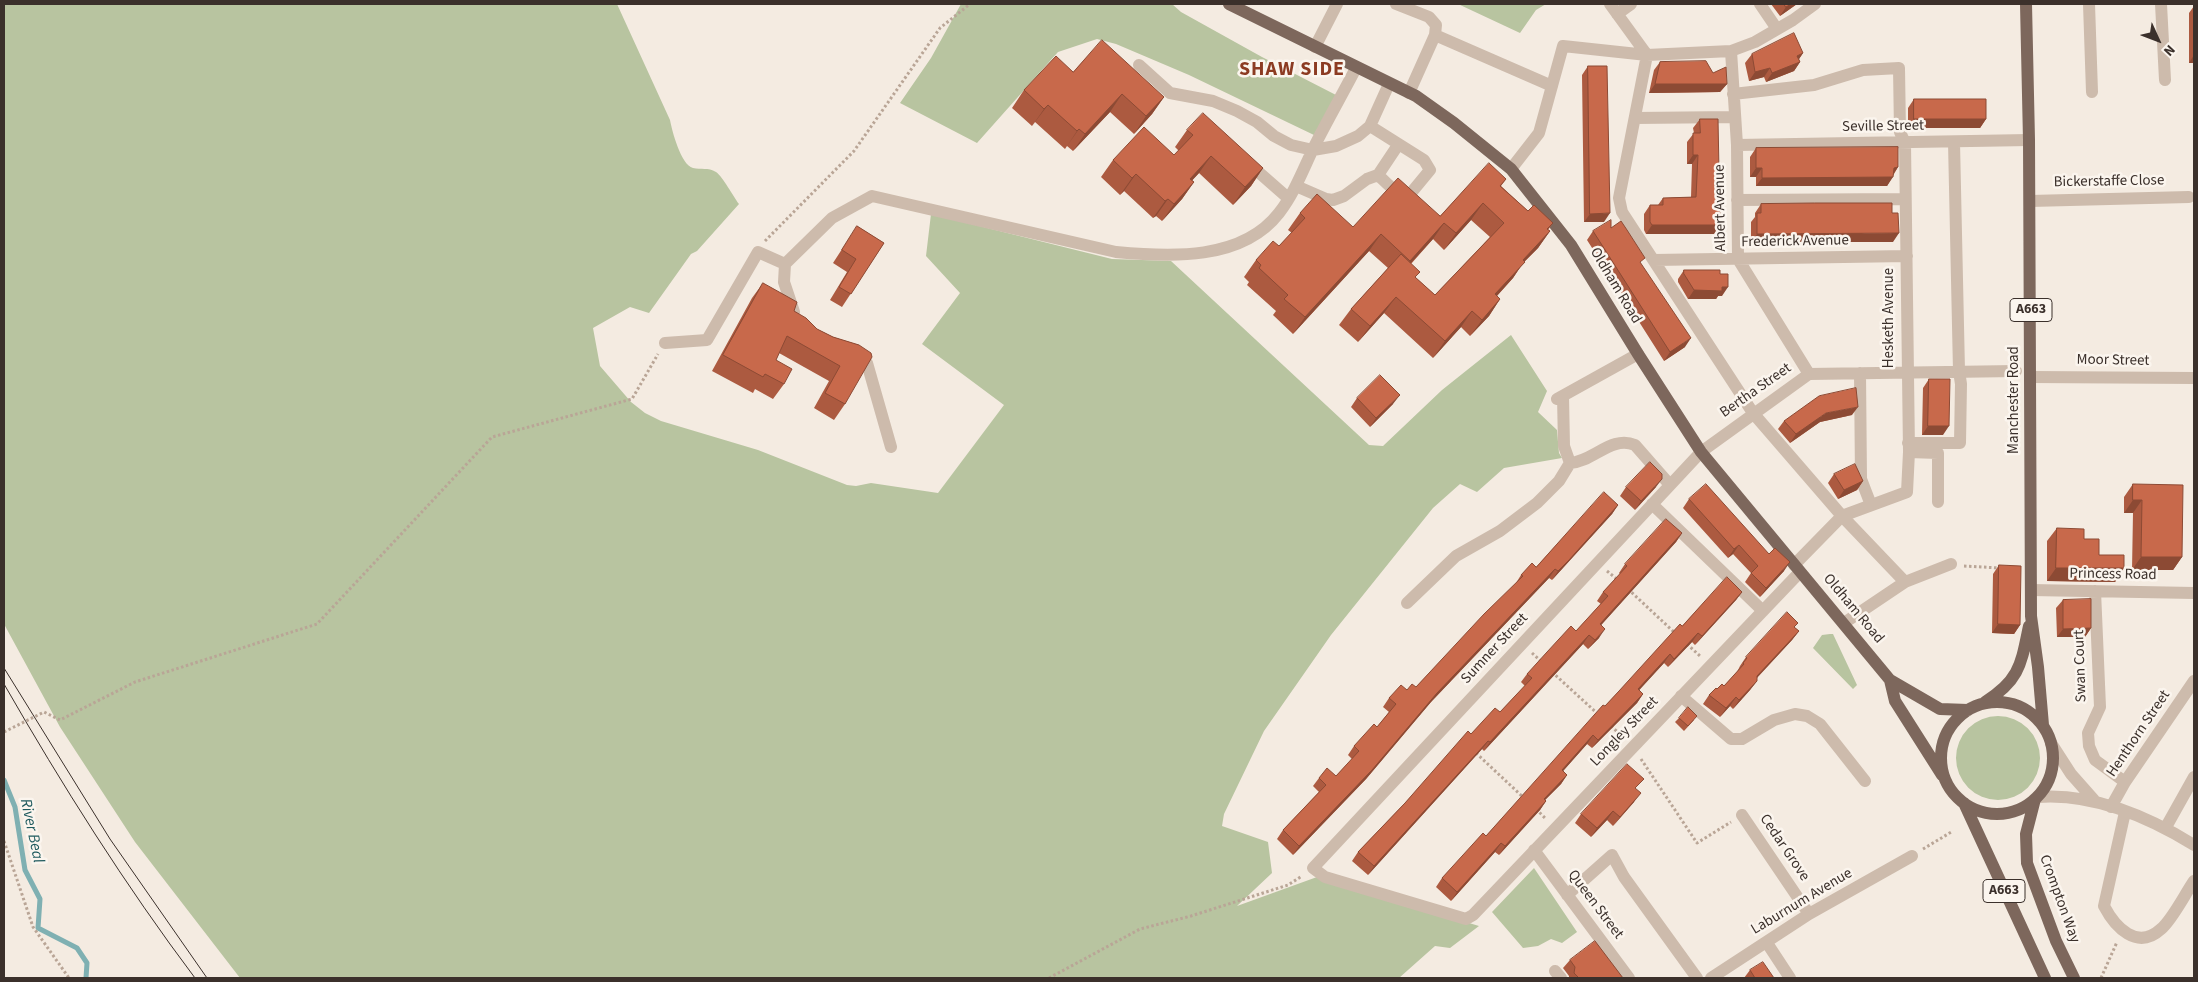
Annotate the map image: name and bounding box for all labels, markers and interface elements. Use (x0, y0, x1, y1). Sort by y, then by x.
north arrow (2133, 15, 2183, 65)
text: N (2158, 40, 2179, 60)
district label: SHAW SIDE (1238, 59, 1346, 83)
street label: Seville Street (1842, 117, 1924, 137)
street label: Albert Avenue (1711, 164, 1731, 252)
street label: Bickerstaffe Close (2054, 172, 2164, 192)
street label: Frederick Avenue (1741, 232, 1849, 252)
street label: Oldham Road (1585, 245, 1645, 327)
street label: Hesketh Avenue (1881, 268, 1899, 368)
road number: A663 (2010, 298, 2052, 322)
street label: Manchester Road (2006, 346, 2024, 454)
street label: Moor Street (2076, 351, 2150, 371)
street label: Bertha Street (1717, 360, 1795, 422)
street label: Princess Road (2069, 565, 2157, 585)
street label: Oldham Road (1819, 570, 1887, 648)
street label: Sumner Street (1458, 610, 1532, 688)
street label: Swan Court (2071, 629, 2091, 703)
street label: Henthorn Street (2103, 687, 2175, 781)
street label: Longley Street (1587, 693, 1663, 771)
water label: River Beal (15, 797, 47, 865)
street label: Cedar Grove (1755, 811, 1813, 885)
street label: Crompton Way (2035, 852, 2083, 946)
street label: Laburnum Avenue (1748, 865, 1856, 939)
street label: Queen Street (1563, 867, 1627, 943)
road number: A663 (1983, 879, 2025, 902)

